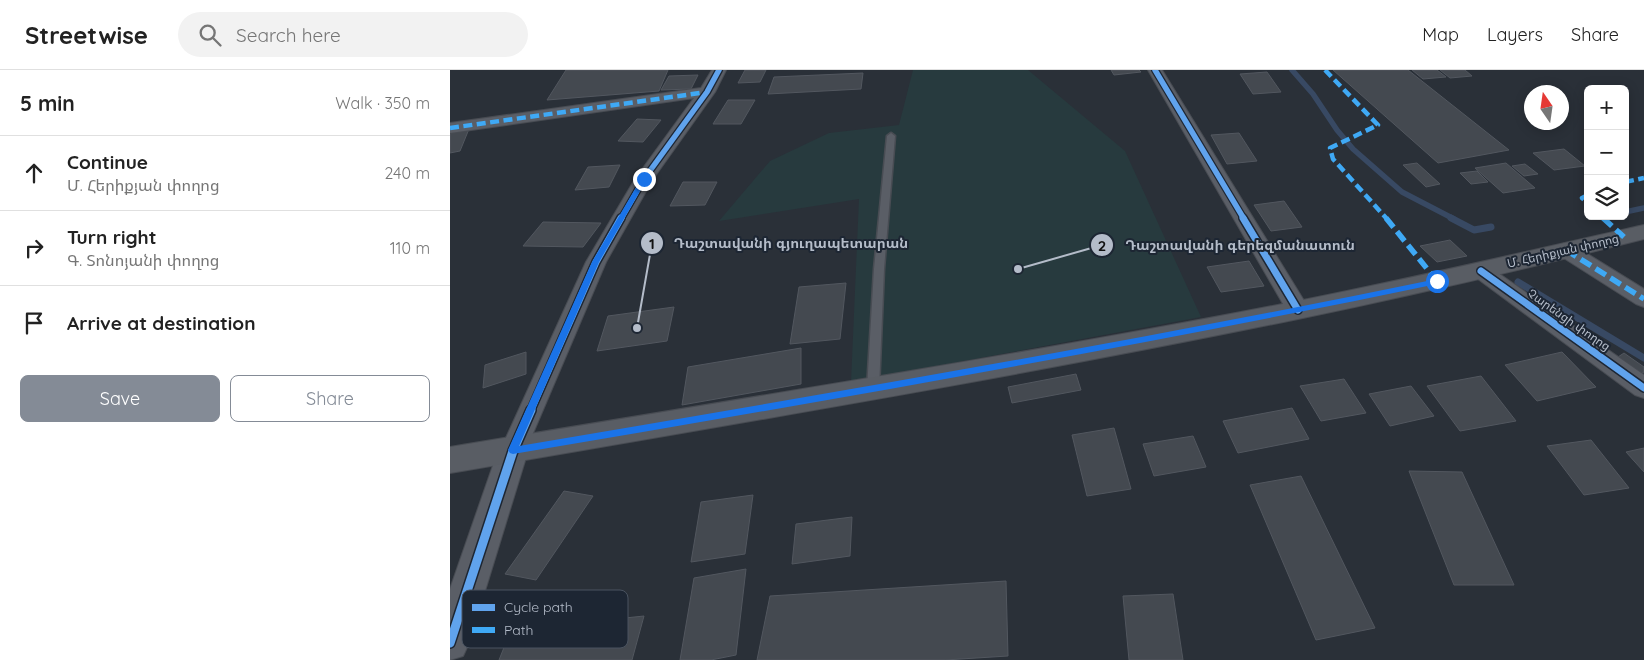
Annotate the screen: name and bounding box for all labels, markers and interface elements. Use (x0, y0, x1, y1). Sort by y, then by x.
search box (178, 12, 528, 57)
text: Streetwise (25, 20, 148, 50)
icon: search (196, 21, 224, 49)
text: Search here (236, 23, 341, 47)
text: Map (1422, 23, 1459, 46)
text: Layers (1487, 23, 1543, 46)
text: Share (1571, 23, 1619, 46)
north arrow (1524, 85, 1569, 130)
map controls (1584, 85, 1629, 220)
button: + (1584, 85, 1629, 130)
text: 5 min (20, 90, 75, 116)
text: Walk · 350 m (335, 93, 430, 113)
button: − (1584, 130, 1629, 175)
text: Continue (67, 150, 148, 174)
icon: ahead (20, 159, 48, 187)
text: 240 m (384, 163, 430, 183)
route end (633, 168, 656, 191)
text: Մ. Հերիքյան փողոց (67, 175, 220, 195)
button: layers (1584, 175, 1629, 220)
text: Turn right (67, 225, 156, 249)
callout: Դաշտավանի գյուղապետարան (639, 229, 919, 258)
street label: Մ. Հերիքյան փողոց (1505, 230, 1620, 271)
callout: Դաշտավանի գերեզմանատուն (1090, 231, 1365, 260)
icon: right (20, 234, 48, 262)
text: 1 (649, 234, 655, 253)
text: Դաշտավանի գյուղապետարան (674, 234, 908, 252)
text: 2 (1098, 236, 1106, 255)
text: Դաշտավանի գերեզմանատուն (1125, 236, 1355, 254)
text: 110 m (390, 238, 430, 258)
text: Գ. Տոնոյանի փողոց (67, 250, 219, 270)
route start (1426, 270, 1449, 293)
street label: Չարենցի փողոց (1525, 286, 1613, 354)
icon: arrive (20, 309, 48, 337)
text: Arrive at destination (67, 311, 256, 335)
button: Save (20, 375, 220, 422)
button: Share (230, 375, 430, 422)
legend (462, 590, 628, 648)
text: Cycle path (504, 598, 573, 616)
text: Path (504, 621, 533, 639)

